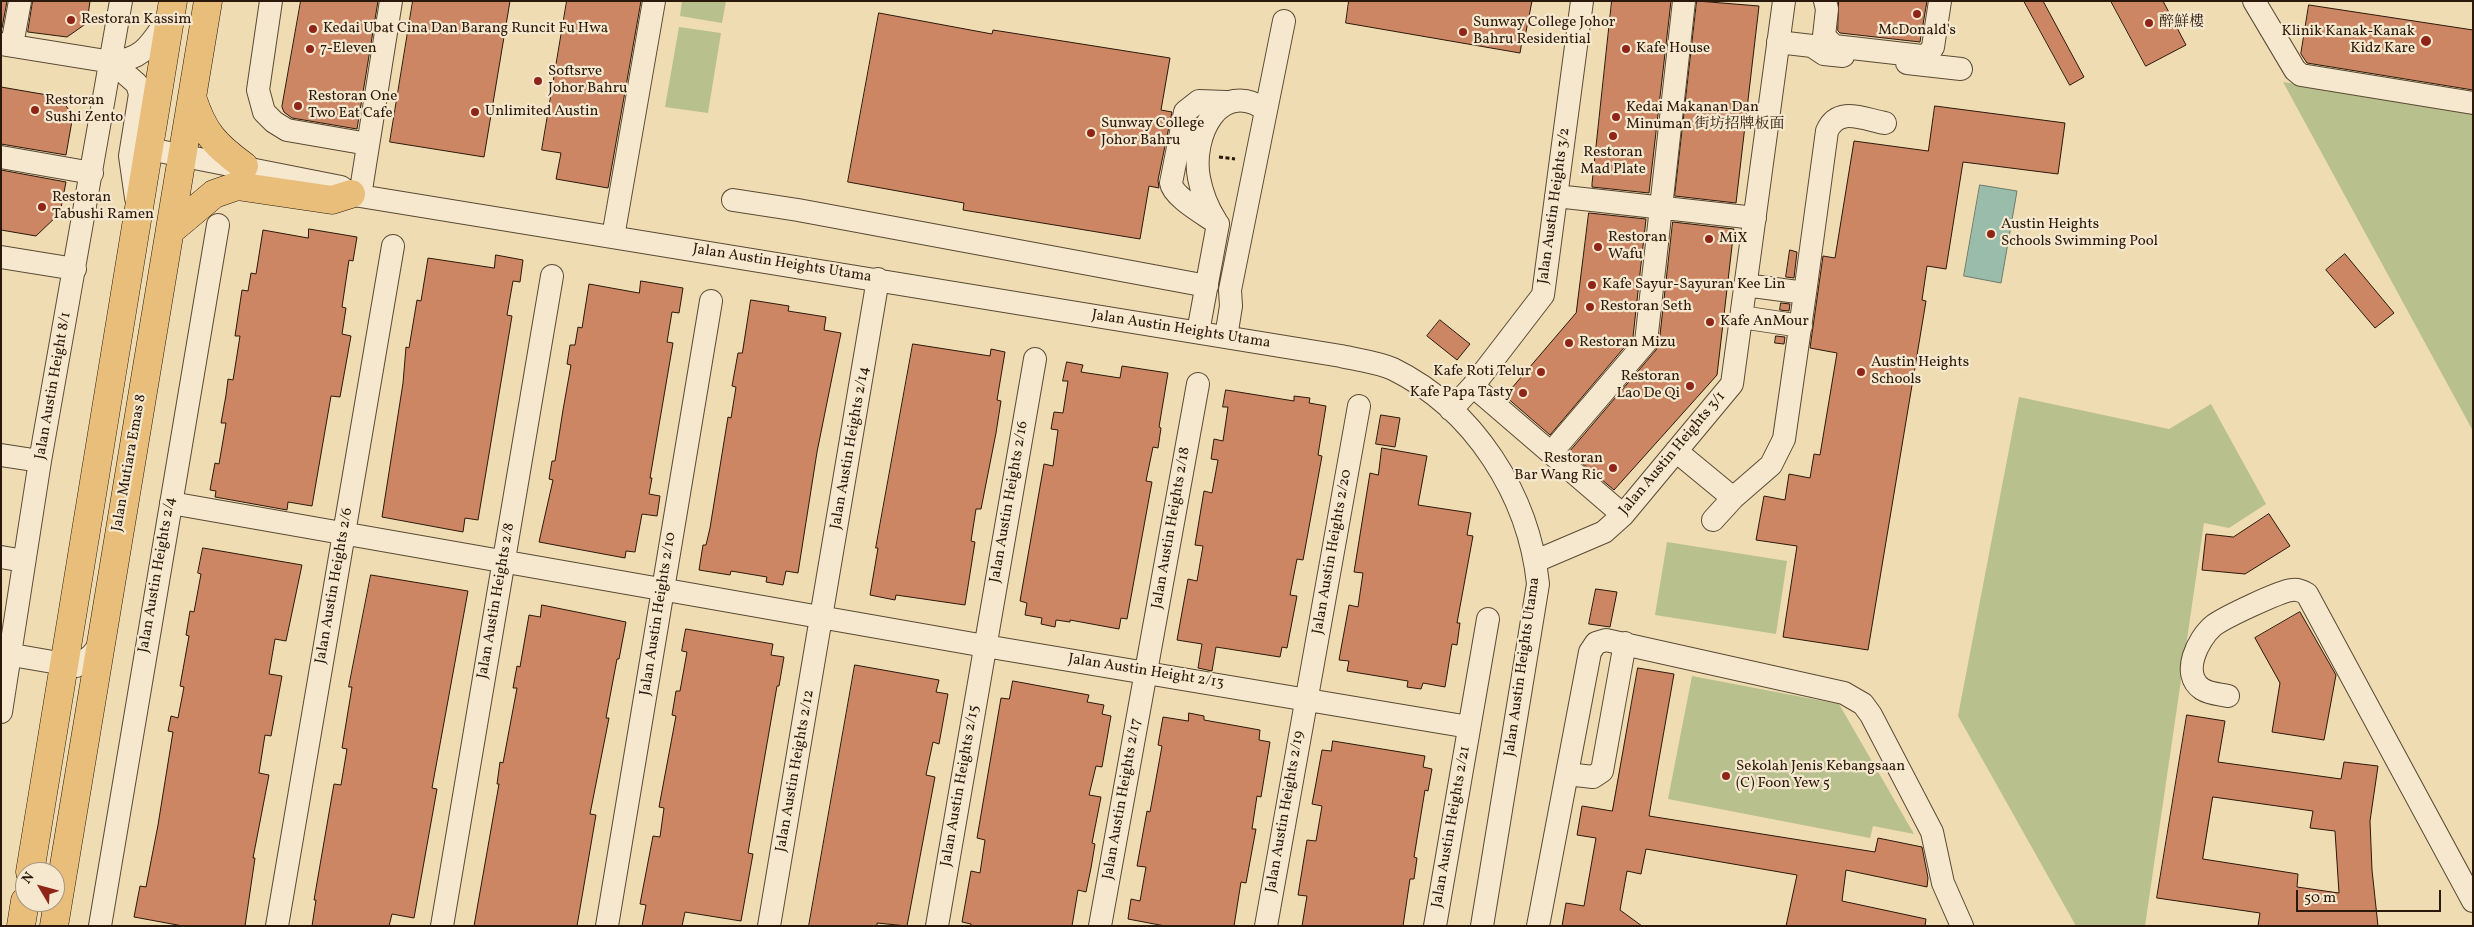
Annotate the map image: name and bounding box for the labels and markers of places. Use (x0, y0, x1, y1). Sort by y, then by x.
marker: McDonald's (1911, 8, 1923, 20)
place label: Restoran Kassim (81, 11, 192, 29)
marker: Restoran Kassim (65, 14, 77, 26)
place label: Sunway College Johor Bahru Residential (1473, 14, 1615, 49)
place label: 醉鮮樓 (2159, 14, 2204, 32)
marker: 醉鮮樓 (2143, 17, 2155, 29)
place label: Kedai Ubat Cina Dan Barang Runcit Fu Hwa (323, 20, 608, 38)
place label: McDonald's (1878, 22, 1956, 40)
marker: Kedai Ubat Cina Dan Barang Runcit Fu Hwa (307, 23, 319, 35)
place label: Klinik Kanak-Kanak Kidz Kare (2281, 23, 2415, 58)
marker: Sunway College Johor Bahru Residential (1457, 26, 1469, 38)
marker: Klinik Kanak-Kanak Kidz Kare (2419, 34, 2433, 48)
place label: 7-Eleven (320, 40, 377, 58)
place label: Kafe House (1636, 40, 1710, 58)
marker: 7-Eleven (304, 43, 316, 55)
marker: Kafe House (1620, 43, 1632, 55)
place label: Softsrve Johor Bahru (548, 63, 627, 98)
marker: Softsrve Johor Bahru (532, 75, 544, 87)
place label: Restoran One Two Eat Cafe (308, 88, 397, 123)
place label: Restoran Sushi Zento (45, 92, 123, 127)
place label: Kedai Makanan Dan Minuman 街坊招牌板面 (1626, 99, 1785, 134)
marker: Restoran One Two Eat Cafe (292, 100, 304, 112)
place label: Unlimited Austin (485, 103, 598, 121)
marker: Restoran Sushi Zento (29, 104, 41, 116)
marker: Unlimited Austin (469, 106, 481, 118)
marker: Kedai Makanan Dan Minuman 街坊招牌板面 (1610, 111, 1622, 123)
place label: Sunway College Johor Bahru (1101, 115, 1204, 150)
marker: Sunway College Johor Bahru (1085, 127, 1097, 139)
marker: Restoran Mad Plate (1607, 130, 1619, 142)
place label: Restoran Mad Plate (1580, 144, 1646, 179)
place label: Restoran Tabushi Ramen (52, 189, 154, 224)
marker: Restoran Tabushi Ramen (36, 201, 48, 213)
place label: Austin Heights Schools Swimming Pool (2001, 216, 2158, 251)
marker: Austin Heights Schools Swimming Pool (1985, 228, 1997, 240)
place label: Restoran Wafu (1608, 229, 1667, 264)
place label: MiX (1719, 230, 1747, 248)
marker: MiX (1703, 233, 1715, 245)
marker: Restoran Wafu (1592, 241, 1604, 253)
place label: Kafe Sayur-Sayuran Kee Lin (1602, 276, 1786, 294)
marker: Kafe Sayur-Sayuran Kee Lin (1586, 279, 1598, 291)
place label: Restoran Seth (1600, 298, 1692, 316)
marker: Restoran Seth (1584, 301, 1596, 313)
place label: Kafe AnMour (1720, 313, 1809, 331)
marker: Kafe AnMour (1704, 316, 1716, 328)
place label: Restoran Mizu (1579, 334, 1676, 352)
marker: Restoran Mizu (1563, 337, 1575, 349)
place label: Austin Heights Schools (1871, 354, 1969, 389)
place label: Kafe Roti Telur (1433, 363, 1531, 381)
marker: Kafe Roti Telur (1535, 366, 1547, 378)
marker: Austin Heights Schools (1855, 366, 1867, 378)
place label: Restoran Lao De Qi (1617, 368, 1680, 403)
marker: Restoran Lao De Qi (1684, 380, 1696, 392)
place label: Kafe Papa Tasty (1410, 384, 1513, 402)
marker: Kafe Papa Tasty (1517, 387, 1529, 399)
place label: Restoran Bar Wang Ric (1514, 450, 1603, 485)
marker: Restoran Bar Wang Ric (1607, 462, 1619, 474)
place label: Sekolah Jenis Kebangsaan (C) Foon Yew 5 (1736, 758, 1905, 793)
marker: Sekolah Jenis Kebangsaan (C) Foon Yew 5 (1720, 770, 1732, 782)

